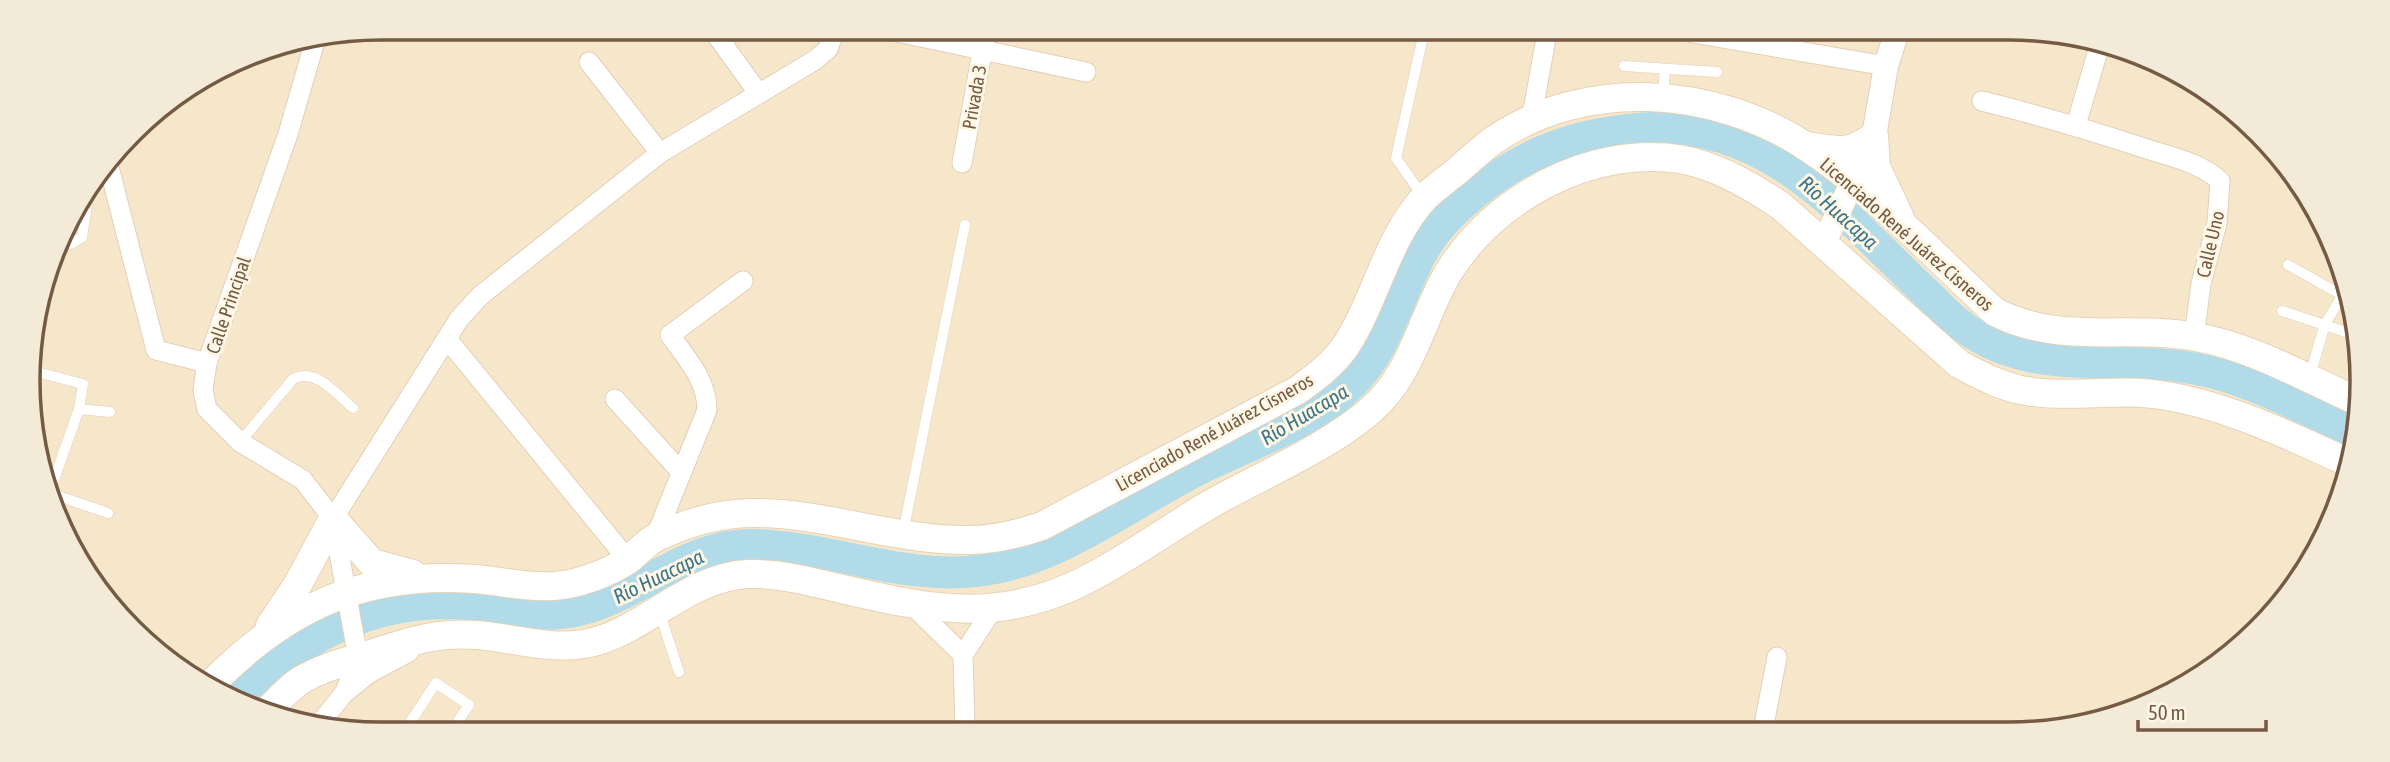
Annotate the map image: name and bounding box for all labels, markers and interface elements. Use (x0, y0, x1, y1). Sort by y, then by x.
street label: Privada 3 (958, 63, 990, 131)
street label: Licenciado René Juárez Cisneros (1816, 153, 1998, 315)
water label: Río Huacapa (1795, 170, 1883, 254)
street label: Calle Uno (2192, 208, 2228, 280)
street label: Calle Principal (201, 254, 255, 356)
street label: Licenciado René Juárez Cisneros (1111, 368, 1317, 496)
water label: Río Huacapa (1256, 379, 1352, 449)
water label: Río Huacapa (609, 544, 707, 608)
scale bar (2138, 688, 2266, 732)
text: 50 m (2148, 700, 2186, 724)

